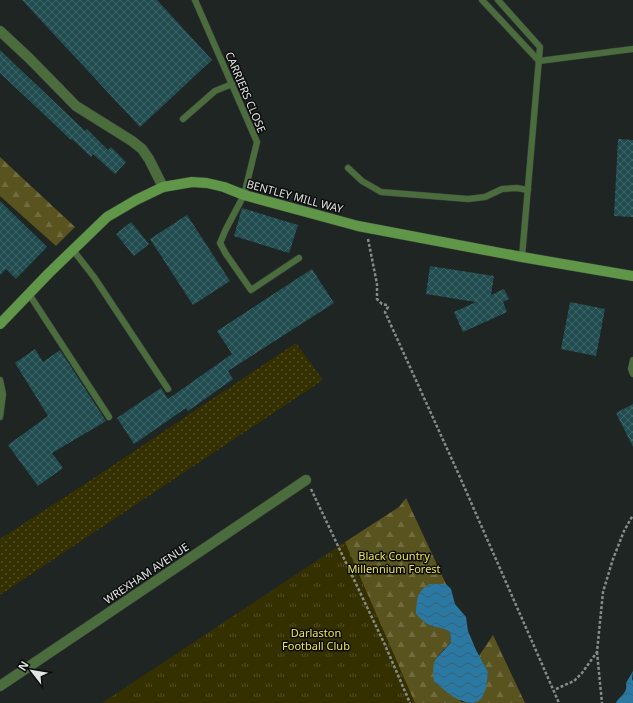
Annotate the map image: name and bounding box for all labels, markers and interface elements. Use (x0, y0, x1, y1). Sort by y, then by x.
street label: CARRIERS CLOSE (222, 49, 270, 135)
street label: BENTLEY MILL WAY (245, 176, 346, 216)
street label: WREXHAM AVENUE (101, 539, 191, 607)
park label: Black Country Millennium Forest (347, 548, 441, 576)
park label: Darlaston Football Club (282, 625, 350, 653)
north arrow (12, 651, 52, 691)
text: N (14, 658, 32, 673)

